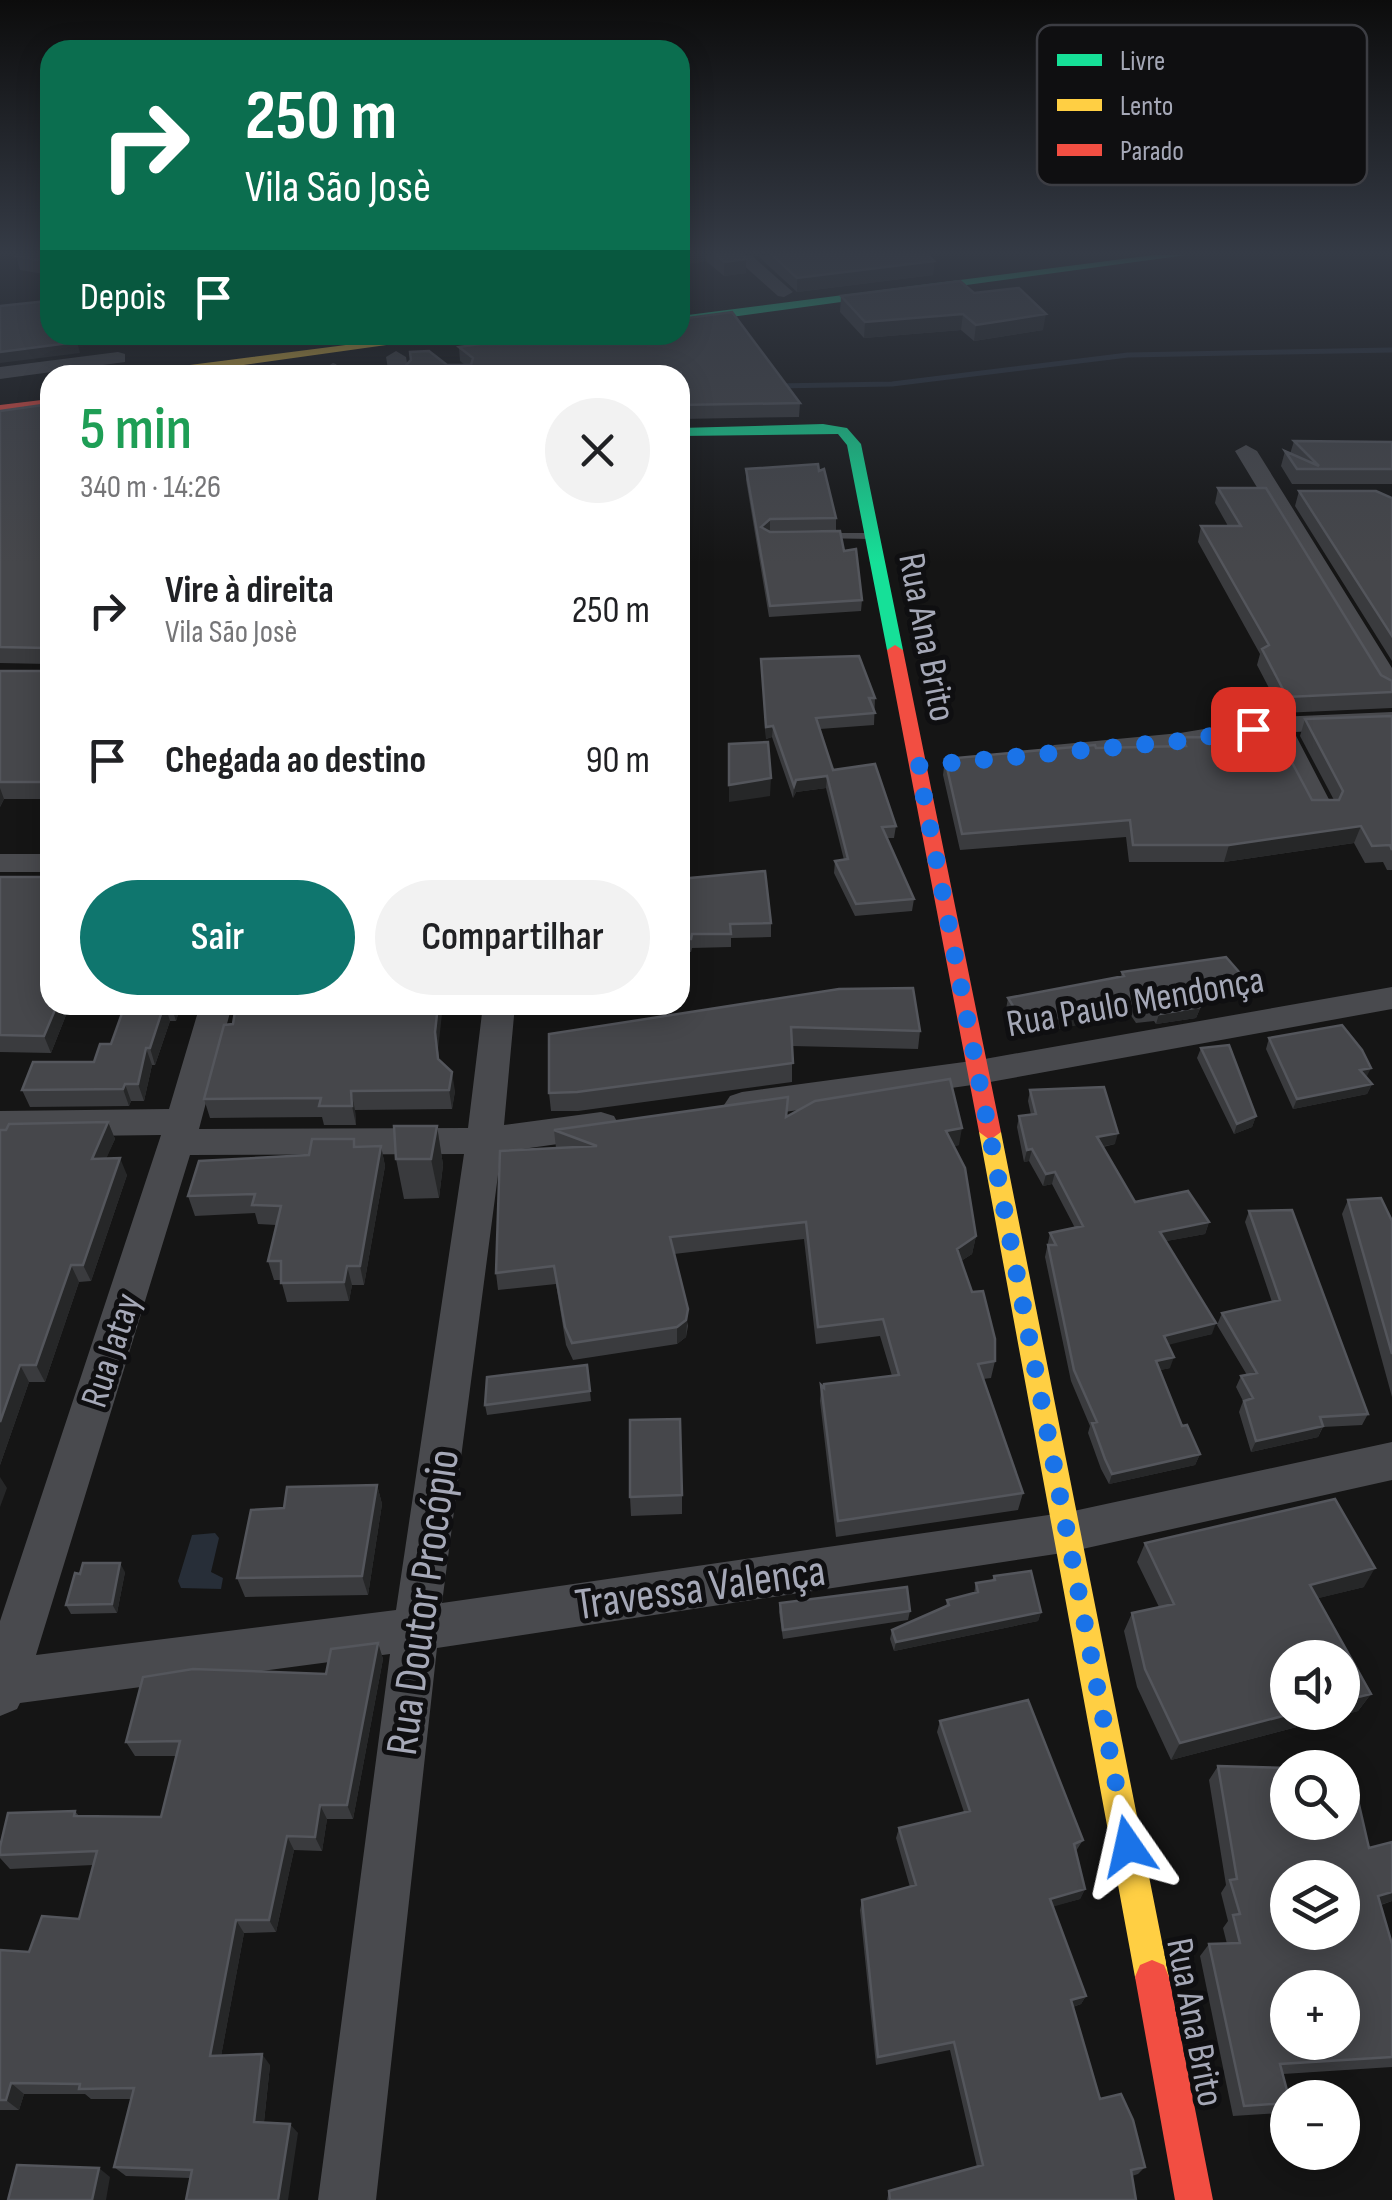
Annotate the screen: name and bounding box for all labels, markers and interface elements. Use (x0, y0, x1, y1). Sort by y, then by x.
legend (1037, 25, 1367, 185)
text: Livre (1120, 45, 1165, 78)
text: 250 m (245, 75, 397, 159)
icon: right (80, 80, 210, 210)
text: Lento (1120, 90, 1173, 123)
text: Parado (1120, 135, 1184, 168)
text: Vila São Josè (245, 160, 431, 215)
icon: arrive (186, 270, 241, 325)
text: Depois (80, 275, 166, 320)
text: 5 min (80, 394, 192, 466)
button: close (545, 398, 650, 503)
text: 340 m · 14:26 (80, 468, 221, 507)
street label: Rua Ana Brito (888, 550, 965, 725)
text: Vire à direita (165, 568, 334, 613)
icon: right (80, 583, 135, 638)
text: 250 m (572, 588, 650, 633)
text: Vila São Josè (165, 613, 297, 652)
pin (1211, 687, 1296, 772)
icon: arrive (1226, 702, 1281, 757)
icon: arrive (80, 733, 135, 788)
text: Chegada ao destino (165, 738, 426, 783)
text: 90 m (586, 738, 650, 783)
button: Sair (80, 880, 355, 995)
button: Compartilhar (375, 880, 650, 995)
street label: Rua Paulo Mendonça (1003, 958, 1267, 1047)
street label: Rua Jatay (72, 1288, 151, 1413)
street label: Rua Doutor Procópio (375, 1446, 472, 1759)
street label: Travessa Valença (572, 1544, 829, 1633)
map controls (1270, 1640, 1360, 2170)
button: sound (1270, 1640, 1360, 1730)
button: search (1270, 1750, 1360, 1840)
position arrow (1076, 1794, 1180, 1898)
button: layers (1270, 1860, 1360, 1950)
street label: Rua Ana Brito (1156, 1935, 1233, 2110)
button: + (1270, 1970, 1360, 2060)
button: − (1270, 2080, 1360, 2170)

